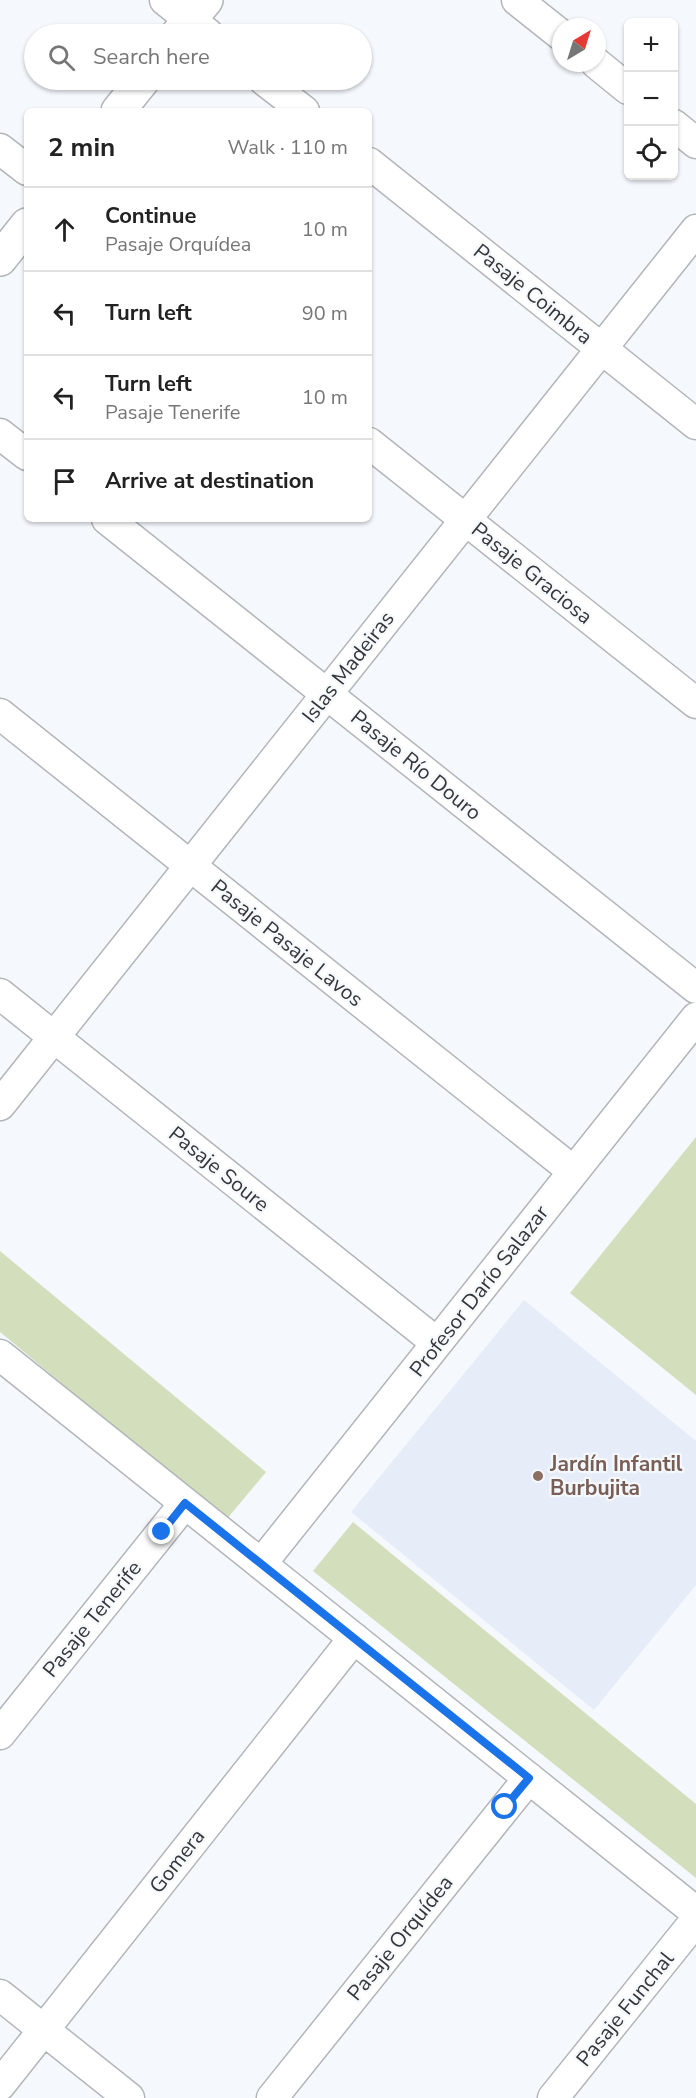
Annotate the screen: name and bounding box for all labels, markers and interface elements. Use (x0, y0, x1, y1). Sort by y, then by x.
north arrow (552, 18, 606, 72)
map controls (624, 18, 678, 180)
button: + (624, 18, 678, 72)
search box (24, 24, 372, 90)
icon: search (45, 41, 78, 74)
text: Search here (93, 42, 210, 72)
button: − (624, 72, 678, 126)
button: locate (624, 126, 678, 180)
text: 2 min (48, 130, 115, 165)
text: Walk · 110 m (228, 134, 348, 161)
text: Continue (105, 201, 196, 231)
icon: ahead (48, 213, 81, 246)
text: 10 m (302, 216, 348, 243)
text: Pasaje Orquídea (105, 231, 251, 258)
street label: Pasaje Coimbra (468, 237, 598, 351)
icon: left (48, 297, 81, 330)
text: Turn left (105, 298, 192, 328)
text: 90 m (302, 300, 348, 327)
text: Turn left (105, 369, 192, 399)
icon: left (48, 381, 81, 414)
text: 10 m (302, 384, 348, 411)
text: Pasaje Tenerife (105, 399, 240, 426)
icon: arrive (48, 465, 81, 498)
text: Arrive at destination (105, 466, 314, 496)
street label: Pasaje Graciosa (466, 516, 598, 630)
street label: Islas Madeiras (296, 605, 400, 729)
street label: Pasaje Río Douro (345, 704, 487, 826)
street label: Pasaje Pasaje Lavos (205, 873, 369, 1013)
street label: Pasaje Soure (163, 1120, 275, 1218)
street label: Profesor Darío Salazar (403, 1199, 555, 1383)
place label: Jardín Infantil Burbujita (549, 1450, 683, 1502)
marker: Jardín Infantil Burbujita (531, 1469, 545, 1483)
route end (148, 1518, 174, 1544)
street label: Pasaje Tenerife (36, 1555, 148, 1683)
route start (491, 1793, 517, 1819)
street label: Gomera (143, 1823, 211, 1899)
street label: Pasaje Orquídea (341, 1870, 459, 2006)
street label: Pasaje Funchal (570, 1945, 681, 2072)

